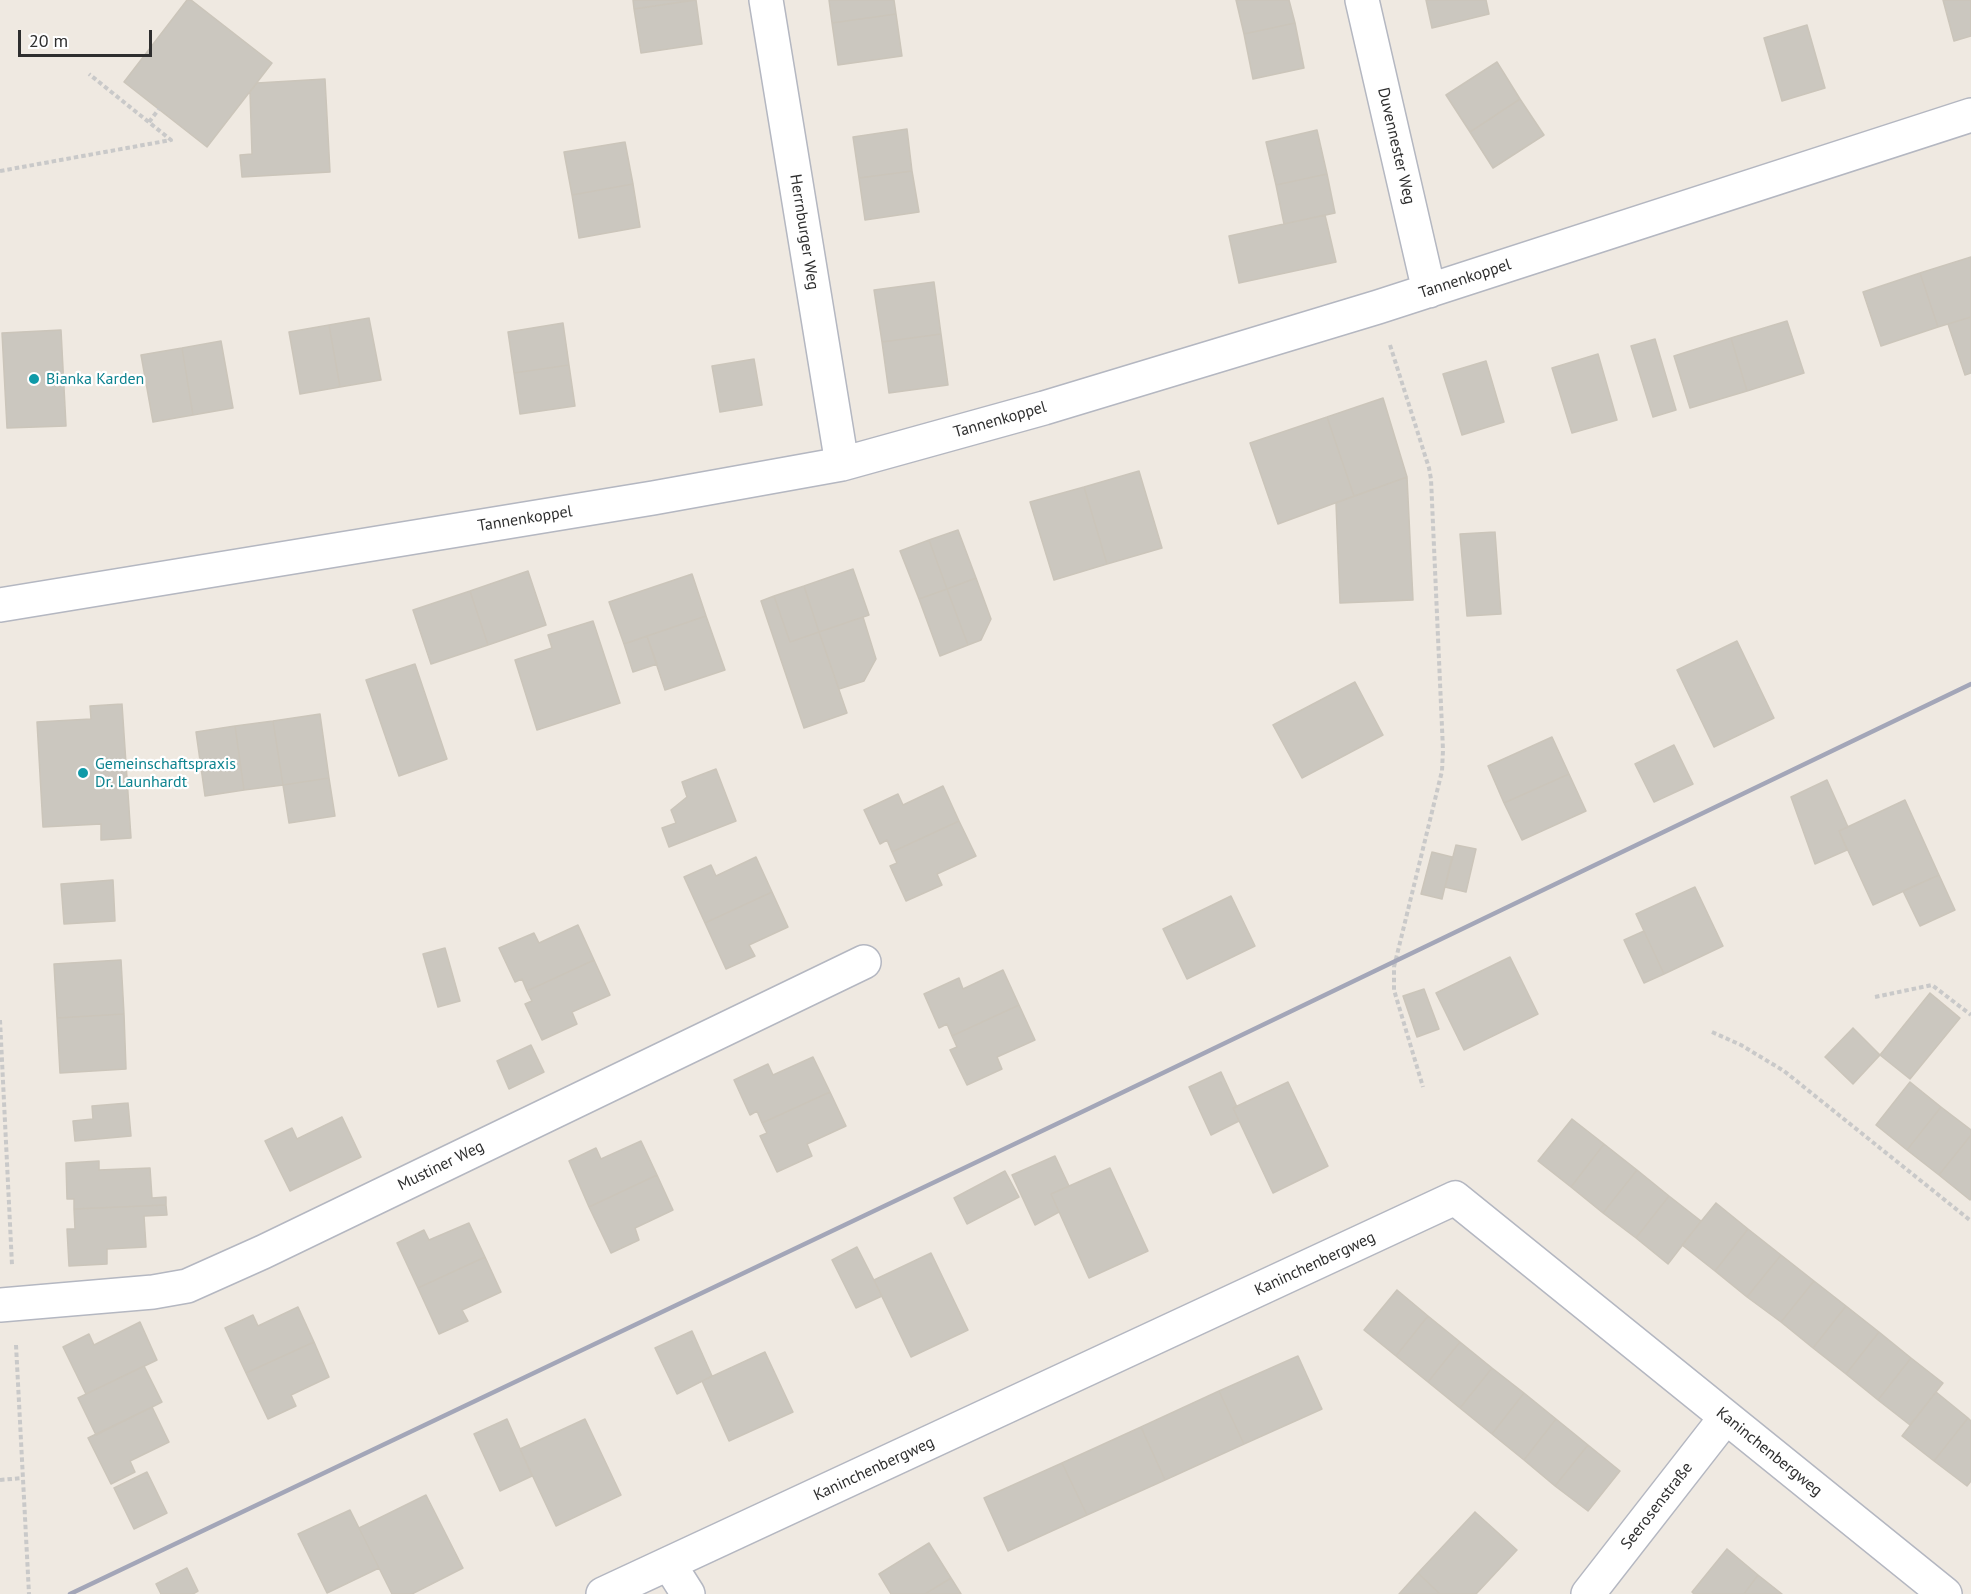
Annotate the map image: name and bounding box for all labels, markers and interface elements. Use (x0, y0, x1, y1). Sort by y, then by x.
scale bar (21, 18, 154, 56)
text: 20 m (29, 29, 68, 52)
street label: Duvennester Weg (1373, 86, 1419, 206)
street label: Herrnburger Weg (785, 173, 823, 291)
street label: Tannenkoppel (1417, 255, 1513, 303)
place label: Bianka Karden (46, 369, 144, 389)
marker: Bianka Karden (27, 372, 41, 386)
street label: Tannenkoppel (951, 398, 1049, 442)
street label: Tannenkoppel (476, 502, 574, 536)
place label: Gemeinschaftspraxis Dr. Launhardt (95, 754, 236, 792)
marker: Gemeinschaftspraxis Dr. Launhardt (76, 766, 90, 780)
street label: Mustiner Weg (395, 1137, 487, 1195)
street label: Kaninchenbergweg (1252, 1228, 1378, 1300)
street label: Kaninchenbergweg (1712, 1403, 1826, 1501)
street label: Kaninchenbergweg (811, 1433, 937, 1505)
street label: Seerosenstraße (1617, 1459, 1697, 1553)

